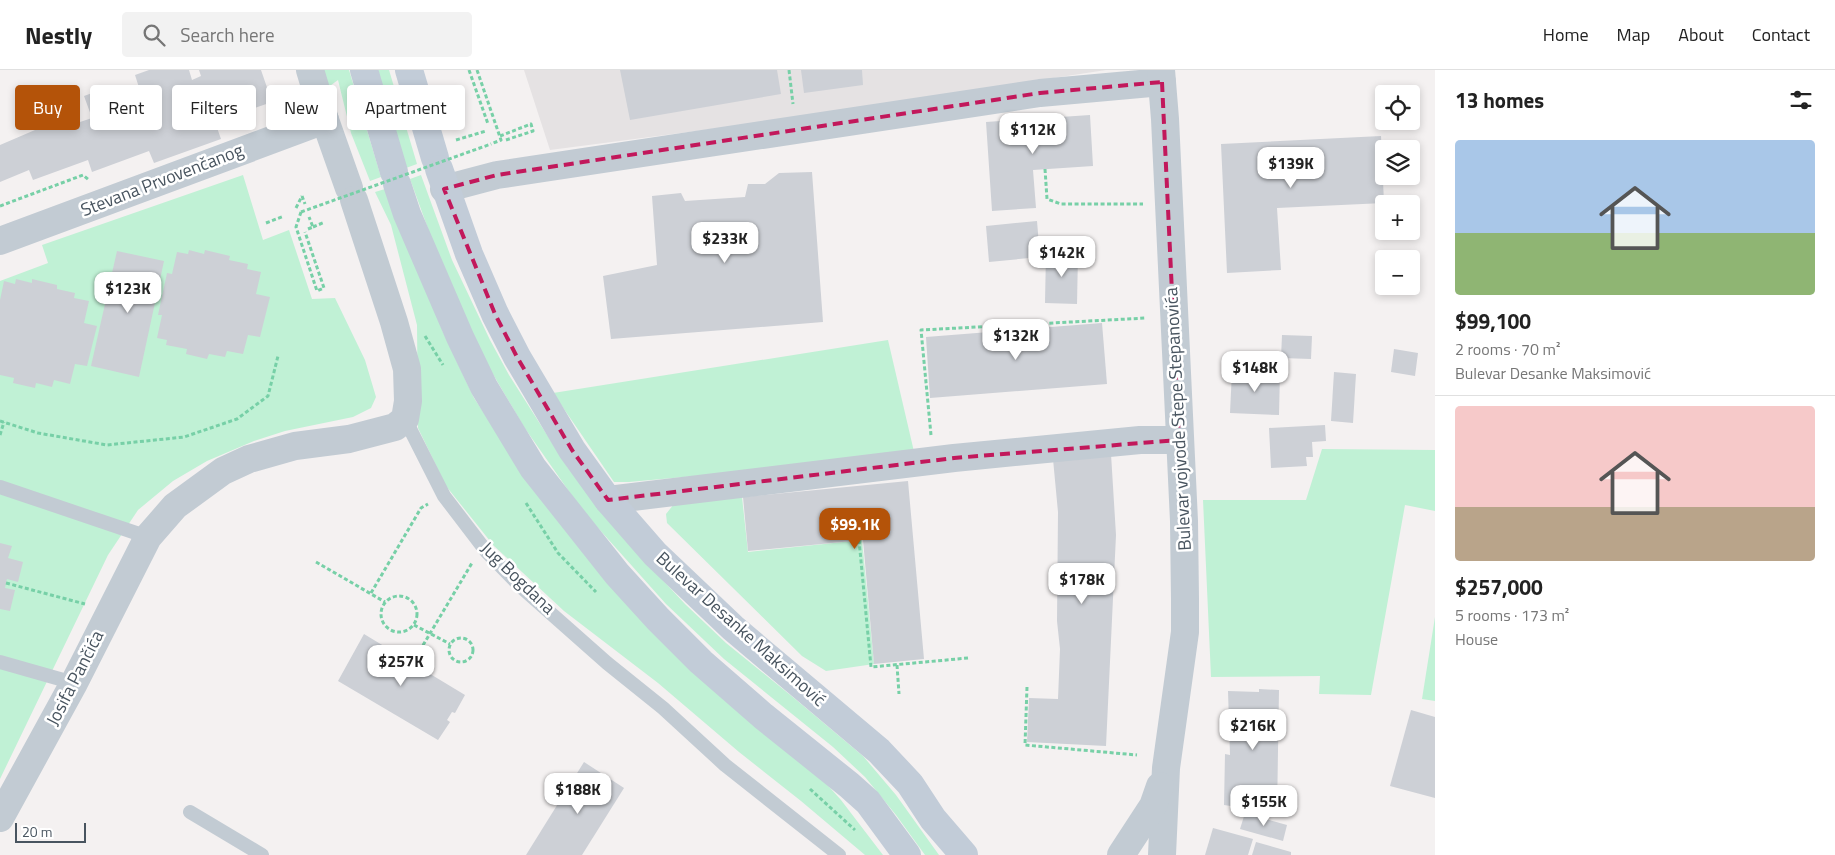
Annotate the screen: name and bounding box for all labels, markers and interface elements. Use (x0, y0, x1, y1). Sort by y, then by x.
search box (122, 12, 472, 57)
text: Nestly (25, 17, 92, 53)
text: Search here (180, 20, 275, 49)
icon: search (140, 21, 168, 49)
text: Home (1543, 21, 1589, 48)
text: Map (1617, 21, 1650, 48)
text: About (1678, 21, 1724, 48)
text: Contact (1752, 21, 1810, 48)
text: 13 homes (1455, 84, 1544, 116)
chip: Buy (15, 85, 80, 130)
chip: Rent (90, 85, 162, 130)
chip: Filters (172, 85, 256, 130)
chip: New (266, 85, 337, 130)
chip: Apartment (347, 85, 465, 130)
map controls (1375, 85, 1420, 295)
button: locate (1375, 85, 1420, 130)
icon: filters (1787, 86, 1815, 114)
pin: $112K (998, 112, 1068, 155)
text: $112K (1010, 117, 1056, 141)
street label: Stevana Prvovenčanog (77, 136, 247, 223)
button: layers (1375, 140, 1420, 185)
pin: $139K (1256, 146, 1326, 189)
text: $139K (1268, 151, 1314, 175)
icon: home (1590, 173, 1680, 263)
button: + (1375, 195, 1420, 240)
pin: $233K (690, 222, 760, 264)
text: $233K (702, 226, 748, 250)
pin: $142K (1027, 236, 1097, 278)
text: $142K (1039, 240, 1085, 264)
button: − (1375, 250, 1420, 295)
pin: $123K (93, 272, 163, 314)
text: $123K (105, 276, 151, 300)
street label: Bulevar vojvode Stepe Stepanovića (1157, 287, 1198, 551)
text: $99,100 (1455, 305, 1531, 337)
pin: $132K (981, 318, 1051, 361)
text: $132K (993, 323, 1039, 347)
text: 2 rooms · 70 m² (1455, 337, 1560, 361)
pin: $148K (1220, 350, 1290, 393)
text: $148K (1232, 355, 1278, 379)
text: Bulevar Desanke Maksimović (1455, 361, 1651, 385)
icon: home (1590, 438, 1680, 528)
pin: $99.1K (814, 508, 896, 550)
text: $99.1K (830, 512, 880, 536)
street label: Jug Bogdana (475, 535, 562, 620)
street label: Bulevar Desanke Maksimović (650, 545, 832, 713)
pin: $178K (1047, 562, 1117, 605)
text: $178K (1059, 567, 1105, 591)
text: $257,000 (1455, 571, 1543, 603)
text: 5 rooms · 173 m² (1455, 603, 1569, 627)
street label: Josifa Pančića (39, 625, 110, 730)
text: House (1455, 627, 1498, 651)
pin: $257K (366, 644, 436, 687)
text: $257K (378, 649, 424, 673)
pin: $216K (1218, 708, 1288, 751)
text: $216K (1230, 713, 1276, 737)
pin: $188K (543, 772, 613, 815)
text: $188K (555, 777, 601, 801)
pin: $155K (1229, 784, 1299, 827)
text: $155K (1241, 789, 1287, 813)
scale bar (15, 820, 86, 843)
text: 20 m (22, 821, 52, 842)

